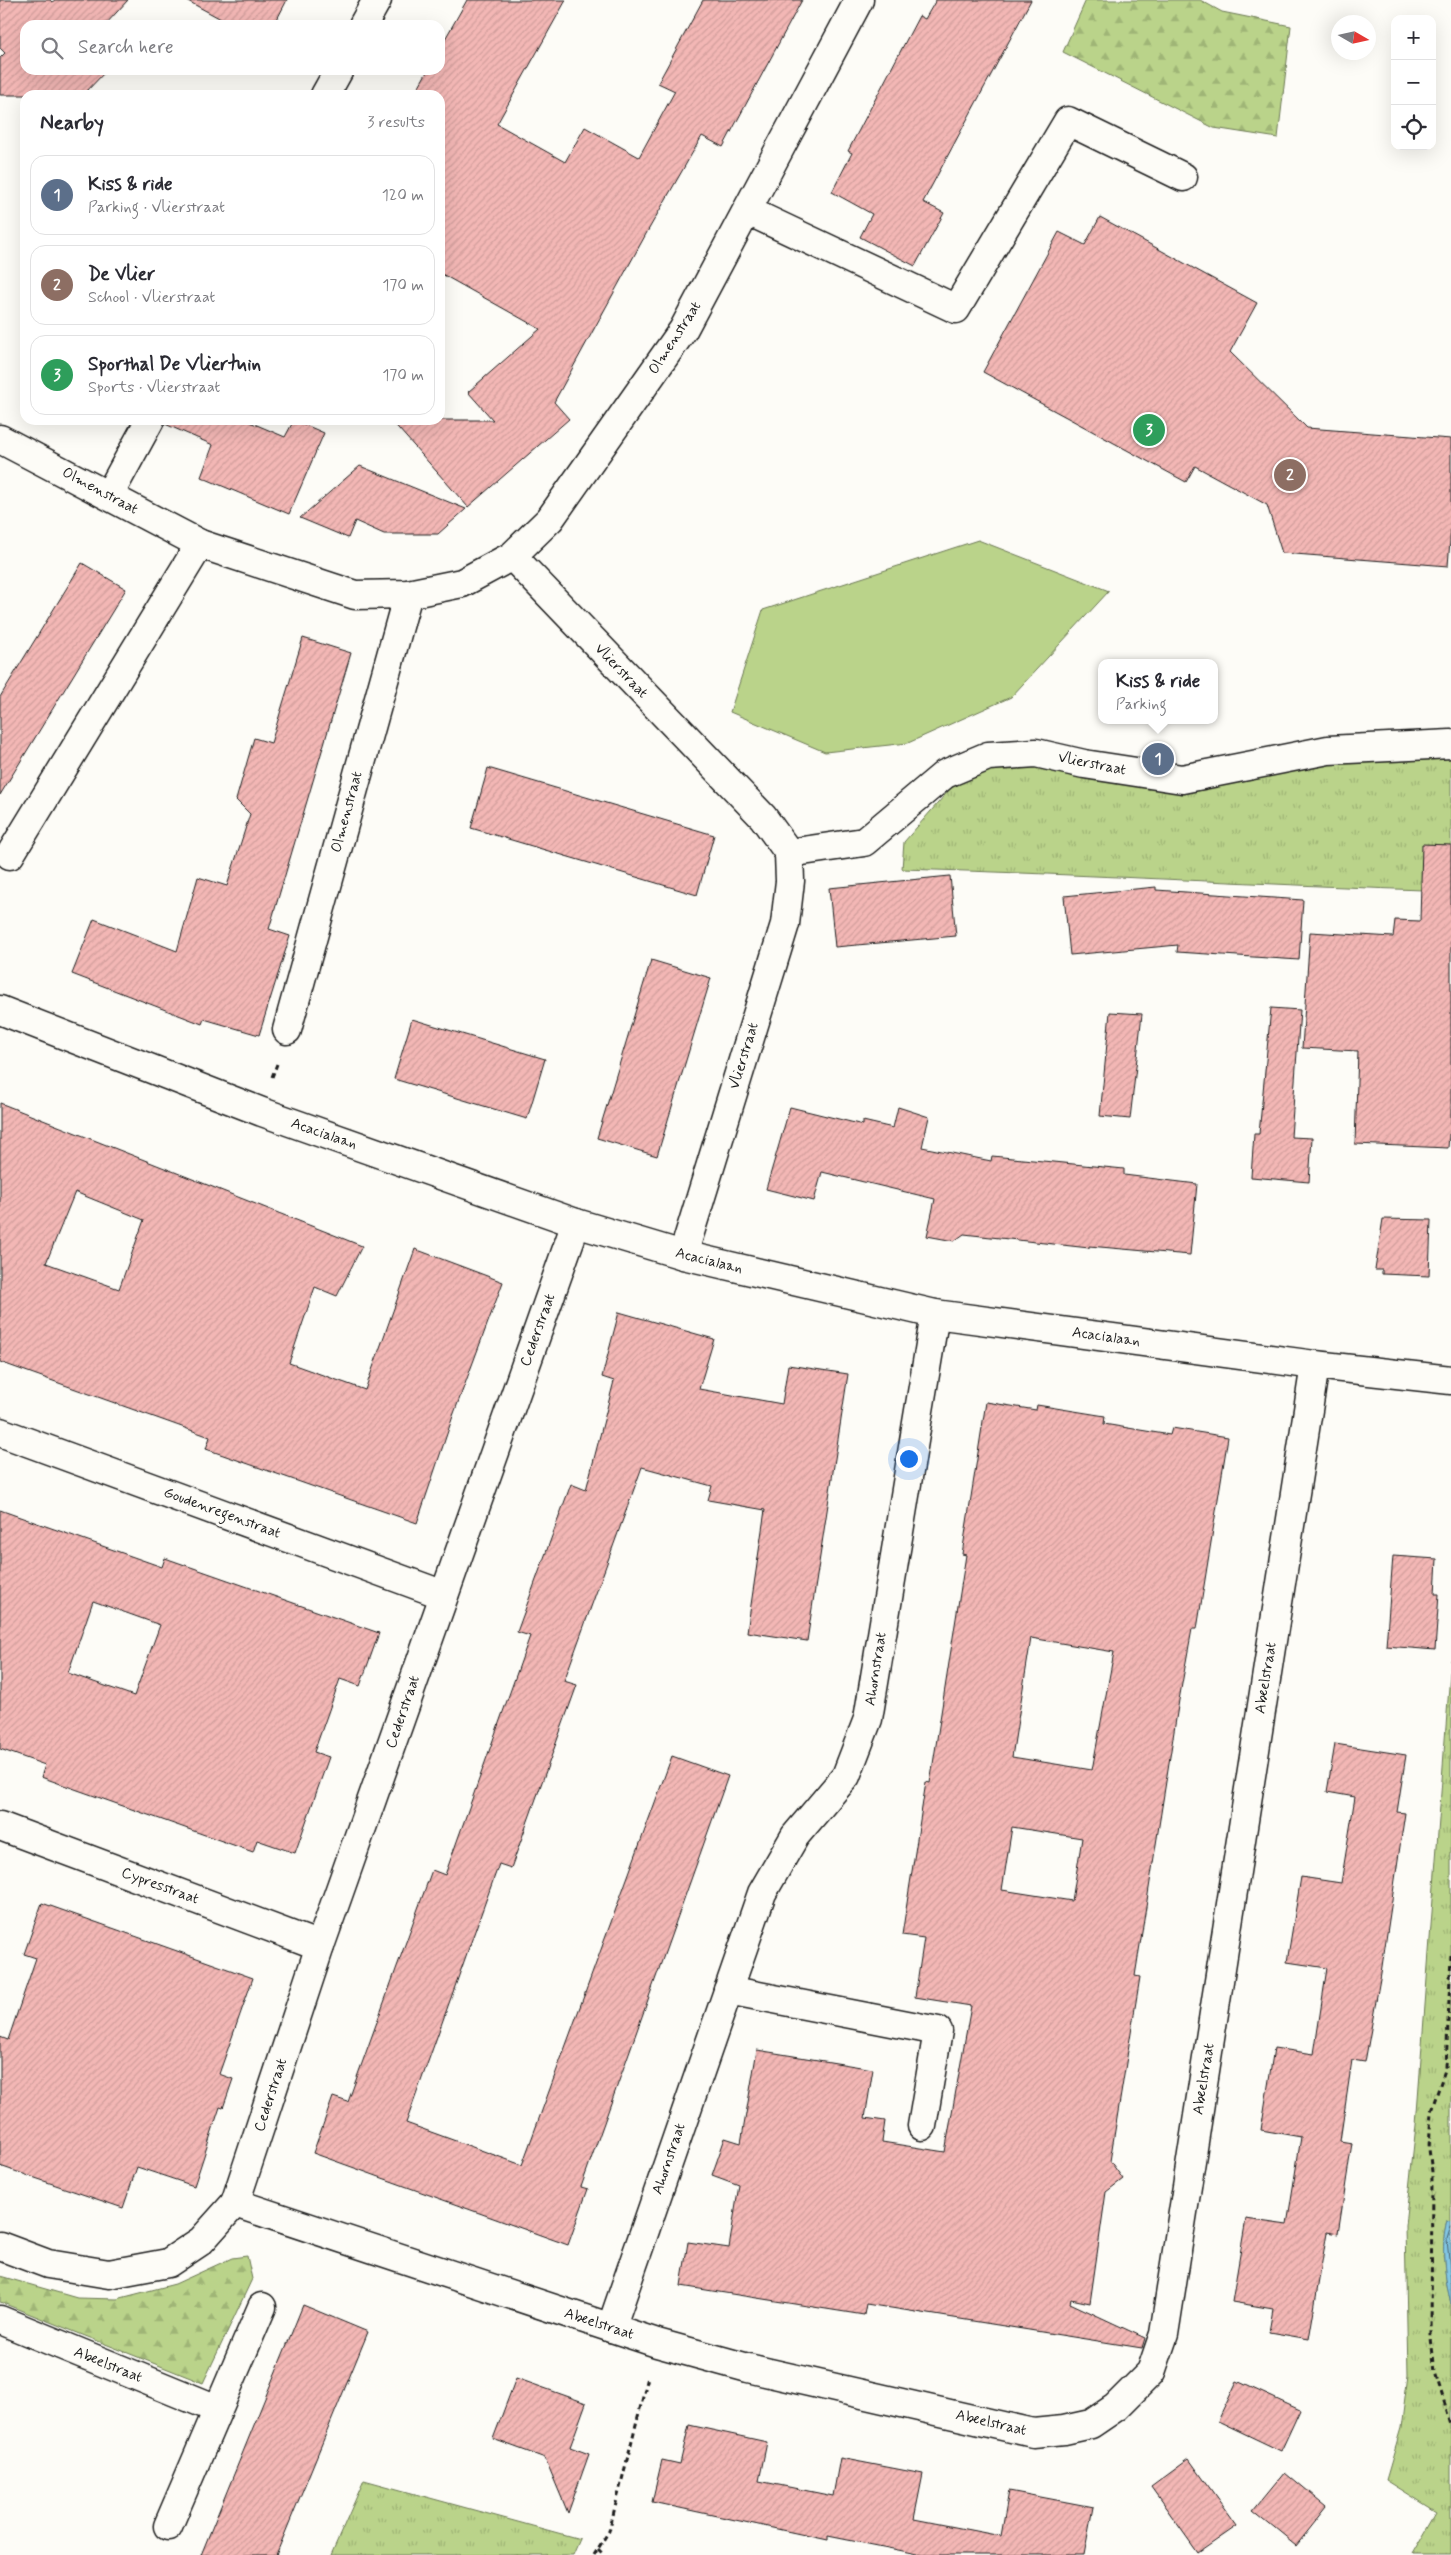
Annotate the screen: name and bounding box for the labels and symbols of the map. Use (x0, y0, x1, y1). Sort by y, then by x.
north arrow (1331, 15, 1376, 60)
street label: Olmenstraat (644, 297, 706, 378)
pin: 3 (1133, 411, 1165, 449)
pin: 2 (1274, 456, 1306, 494)
street label: Olmenstraat (58, 463, 142, 520)
street label: Vlierstraat (590, 639, 652, 703)
pin: 1 (1142, 740, 1174, 778)
street label: Vlierstraat (1056, 748, 1128, 780)
street label: Olmenstraat (327, 769, 368, 855)
street label: Vlierstraat (724, 1020, 764, 1092)
street label: Acacialaan (288, 1113, 360, 1155)
street label: Acacialaan (673, 1243, 745, 1279)
street label: Cederstraat (516, 1290, 561, 1369)
street label: Acacialaan (1071, 1322, 1141, 1352)
your location (896, 1446, 922, 1472)
street label: Goudenregenstraat (160, 1482, 284, 1545)
street label: Ahornstraat (860, 1630, 892, 1707)
street label: Abeelstraat (1250, 1640, 1282, 1715)
street label: Cederstraat (381, 1672, 425, 1751)
street label: Cypresstraat (119, 1863, 202, 1909)
street label: Abeelstraat (1188, 2041, 1220, 2116)
street label: Cederstraat (250, 2055, 292, 2134)
street label: Ahornstraat (647, 2120, 691, 2197)
street label: Abeelstraat (562, 2303, 637, 2345)
street label: Abeelstraat (71, 2342, 146, 2388)
street label: Abeelstraat (954, 2405, 1029, 2441)

